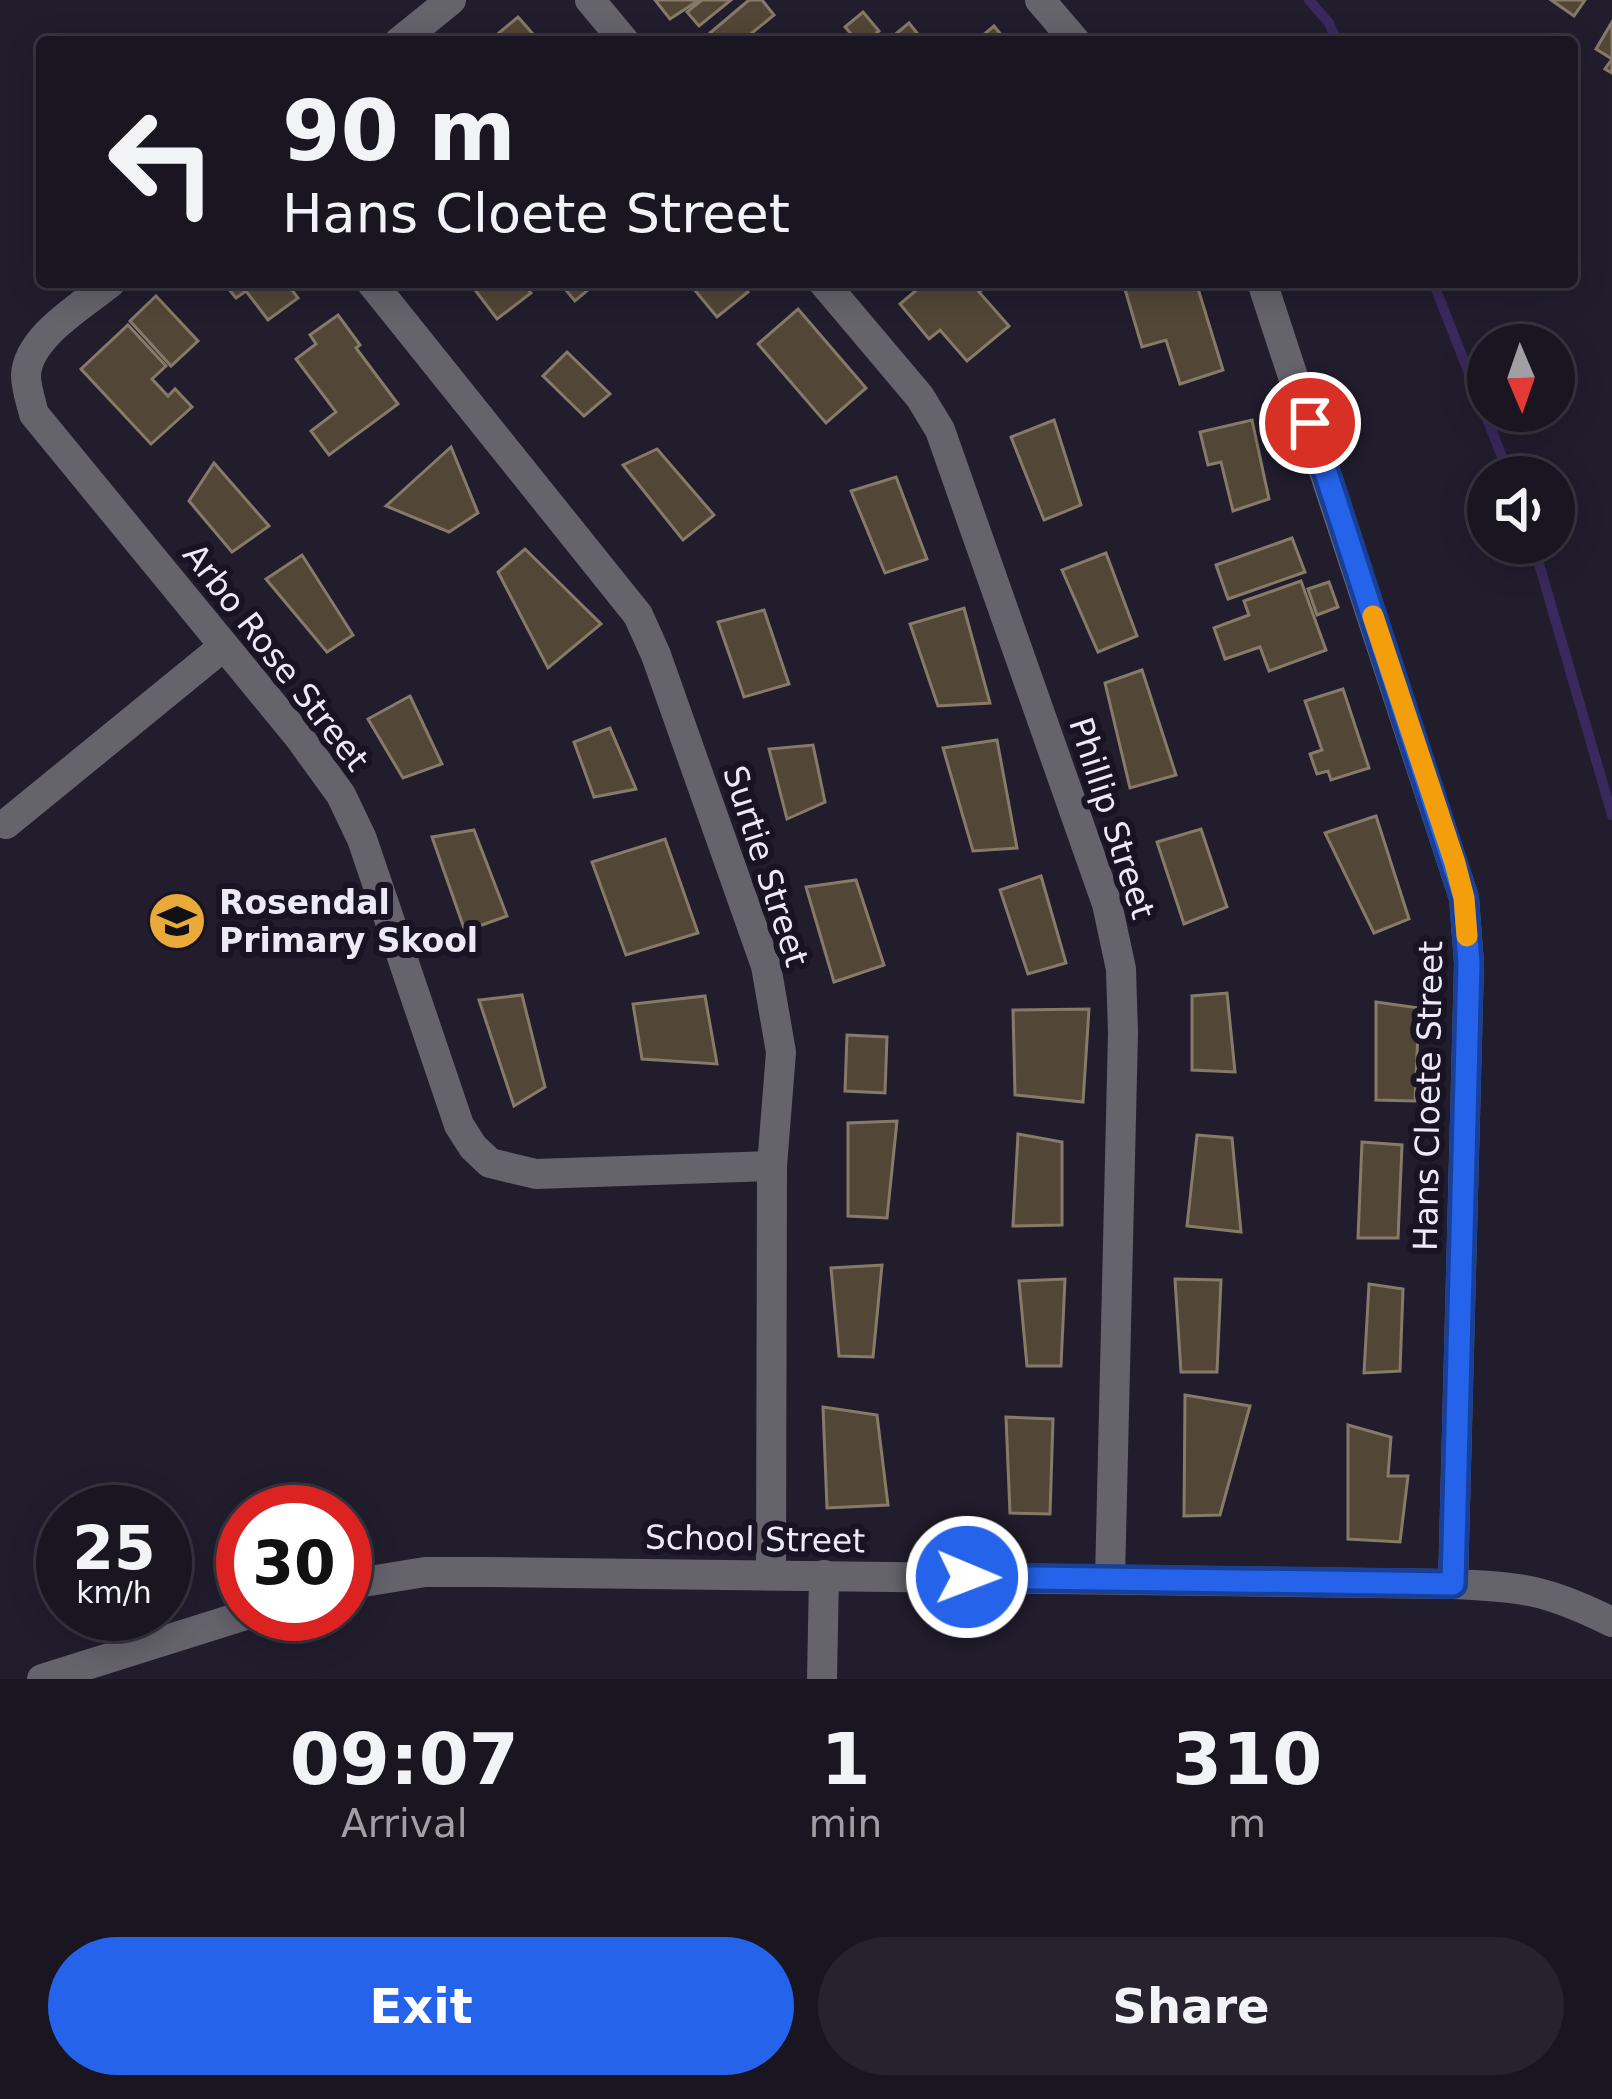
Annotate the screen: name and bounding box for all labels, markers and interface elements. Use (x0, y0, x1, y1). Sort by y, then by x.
text: 90 m (282, 82, 516, 180)
icon: left (84, 84, 240, 240)
text: Hans Cloete Street (282, 182, 790, 245)
north arrow (1467, 324, 1575, 432)
map controls (1467, 324, 1575, 564)
pin (1259, 372, 1361, 474)
icon: arrive (1277, 390, 1343, 456)
button: sound (1467, 456, 1575, 564)
street label: Arbo Rose Street (175, 536, 377, 778)
street label: Phillip Street (1061, 712, 1163, 924)
street label: Surtie Street (715, 761, 817, 971)
place label: Rosendal Primary Skool (219, 883, 478, 960)
school or university icon: Rosendal Primary Skool (146, 890, 208, 952)
street label: Hans Cloete Street (1406, 940, 1450, 1251)
speed limit sign: 30 (216, 1485, 372, 1641)
text: 25 (72, 1513, 156, 1583)
position arrow (904, 1514, 1030, 1640)
street label: School Street (645, 1518, 866, 1560)
text: km/h (76, 1575, 152, 1610)
text: 09:07 (290, 1717, 519, 1801)
text: 1 (820, 1717, 870, 1801)
text: 310 (1172, 1717, 1322, 1801)
text: Arrival (341, 1801, 468, 1846)
text: min (809, 1801, 882, 1846)
text: m (1228, 1801, 1266, 1846)
button: Exit (48, 1937, 794, 2075)
button: Share (818, 1937, 1564, 2075)

